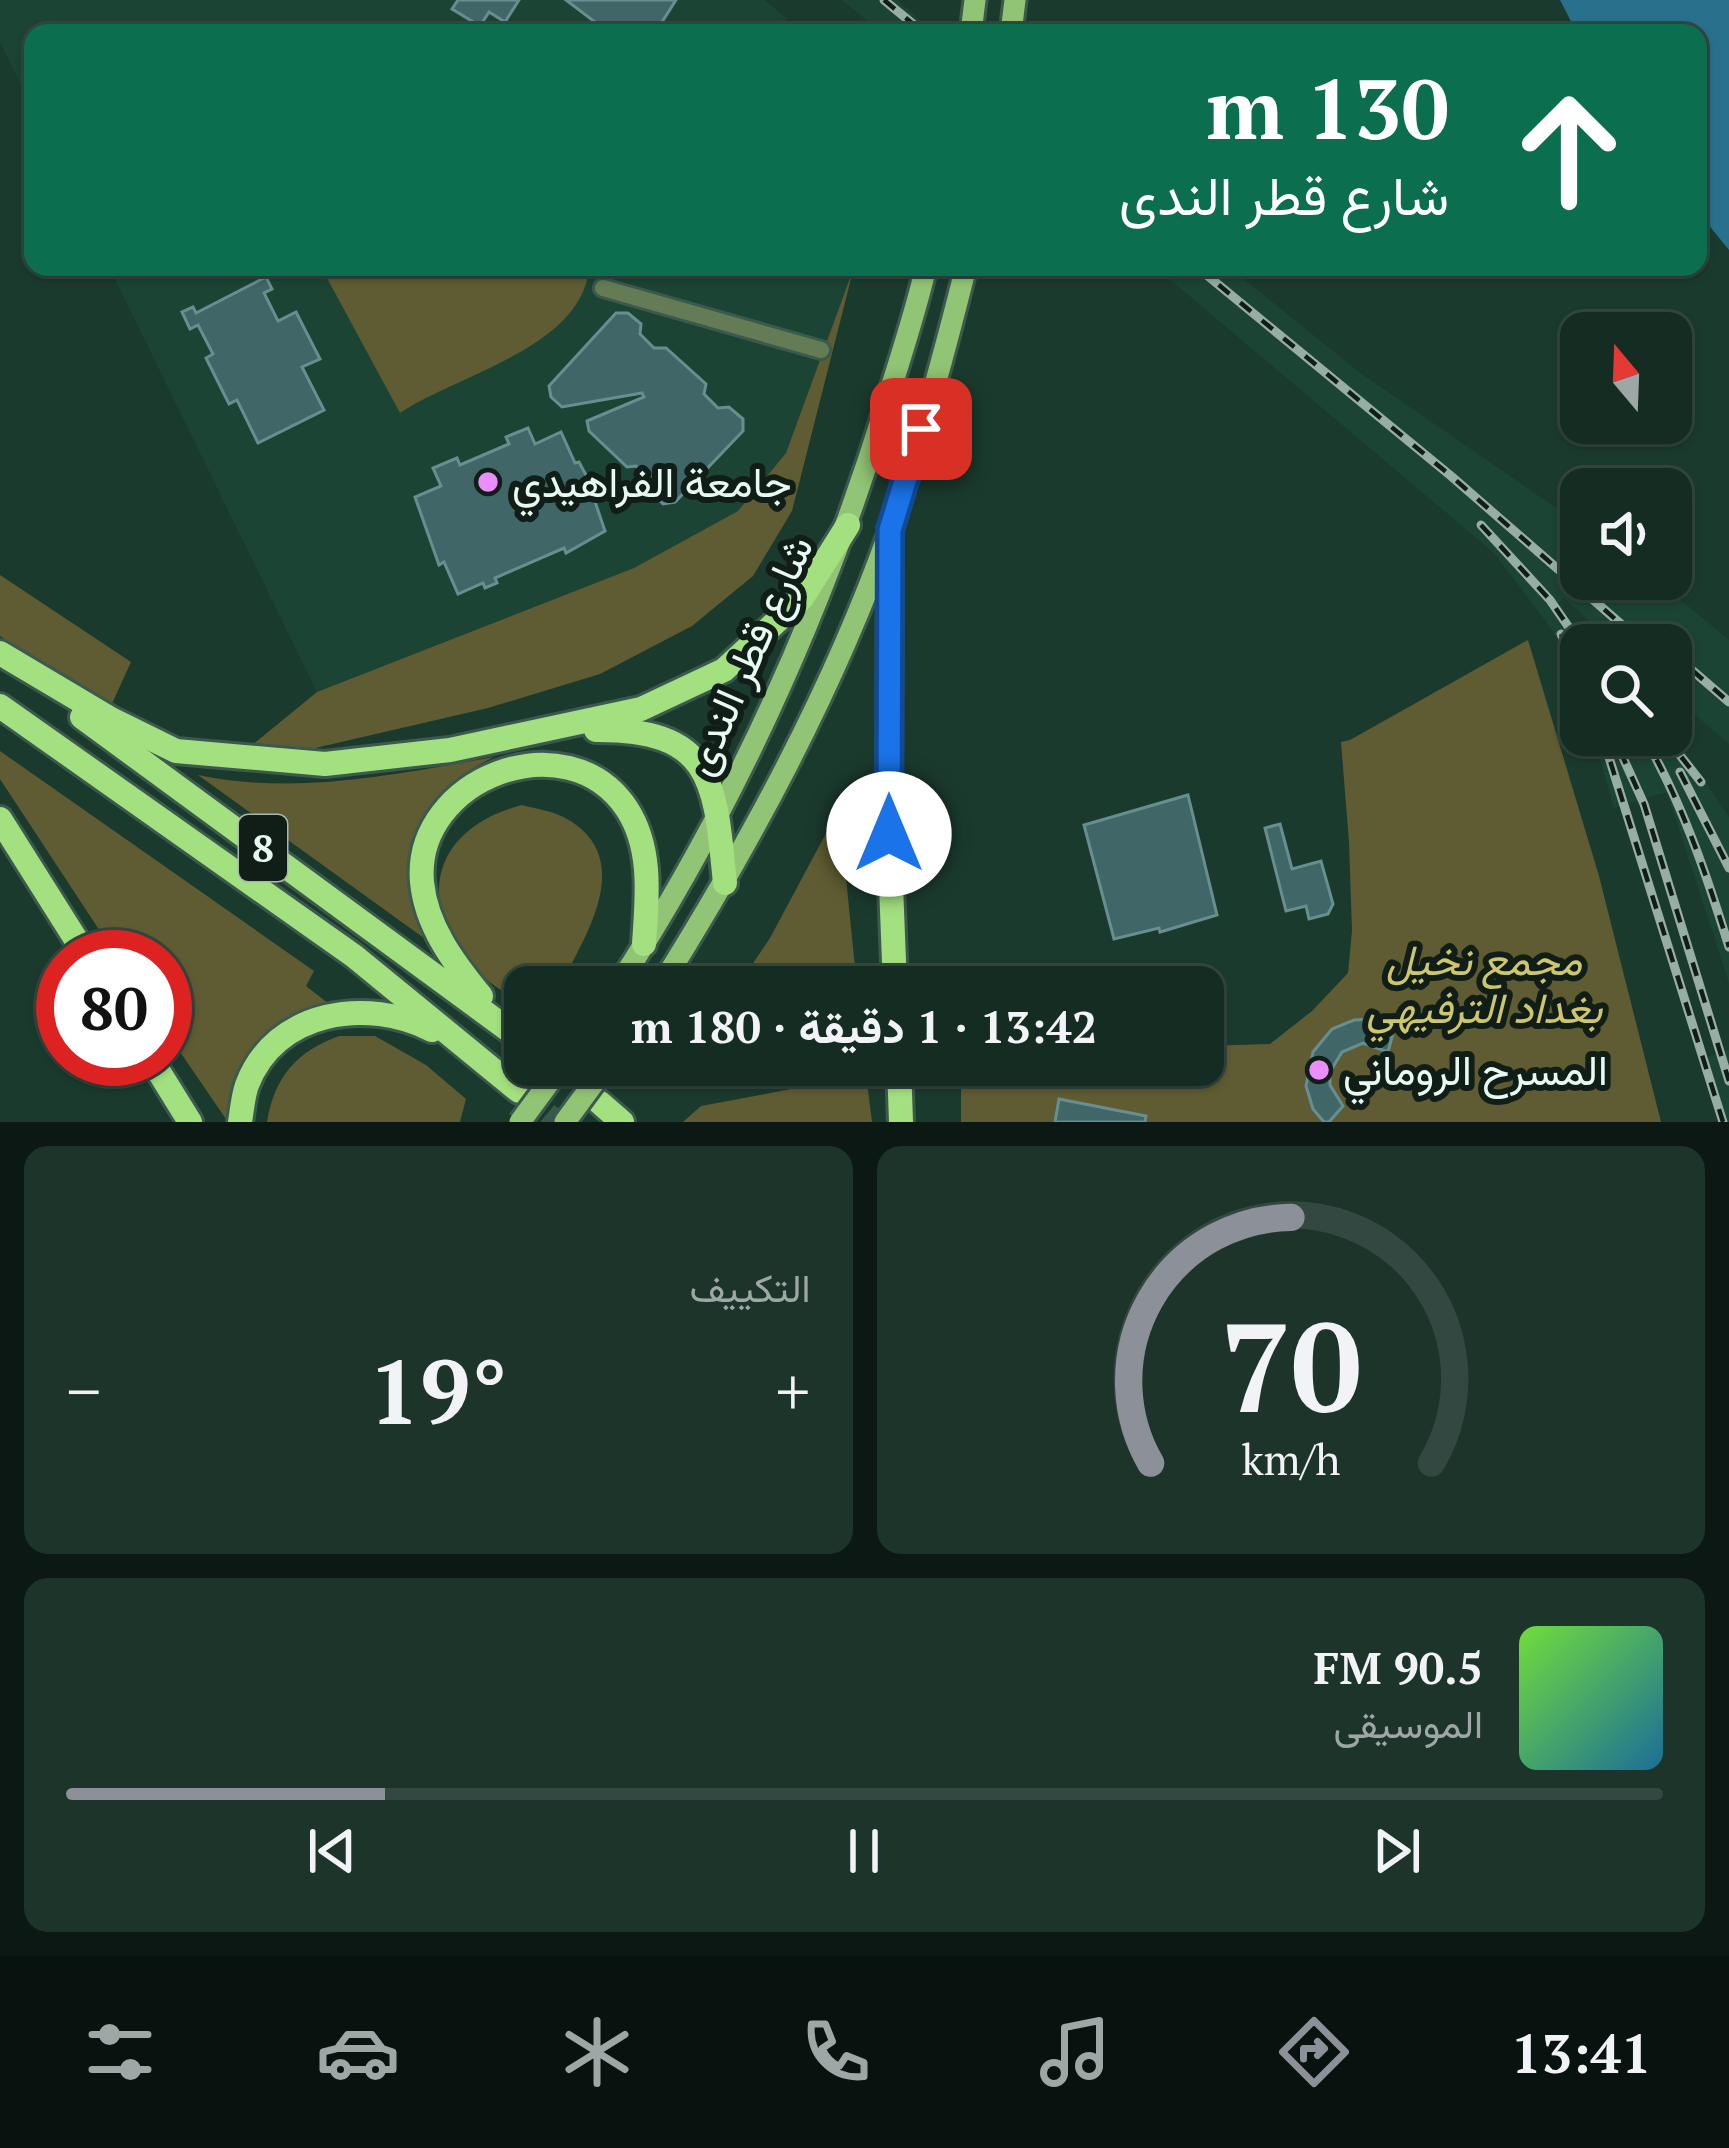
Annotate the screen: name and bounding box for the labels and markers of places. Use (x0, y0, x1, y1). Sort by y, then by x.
pin (870, 378, 972, 480)
place label: جامعة الفراهيدي (512, 453, 792, 517)
marker: جامعة الفراهيدي (475, 469, 501, 495)
place label: المسرح الروماني (1343, 1041, 1608, 1105)
marker: المسرح الروماني (1306, 1057, 1332, 1083)

